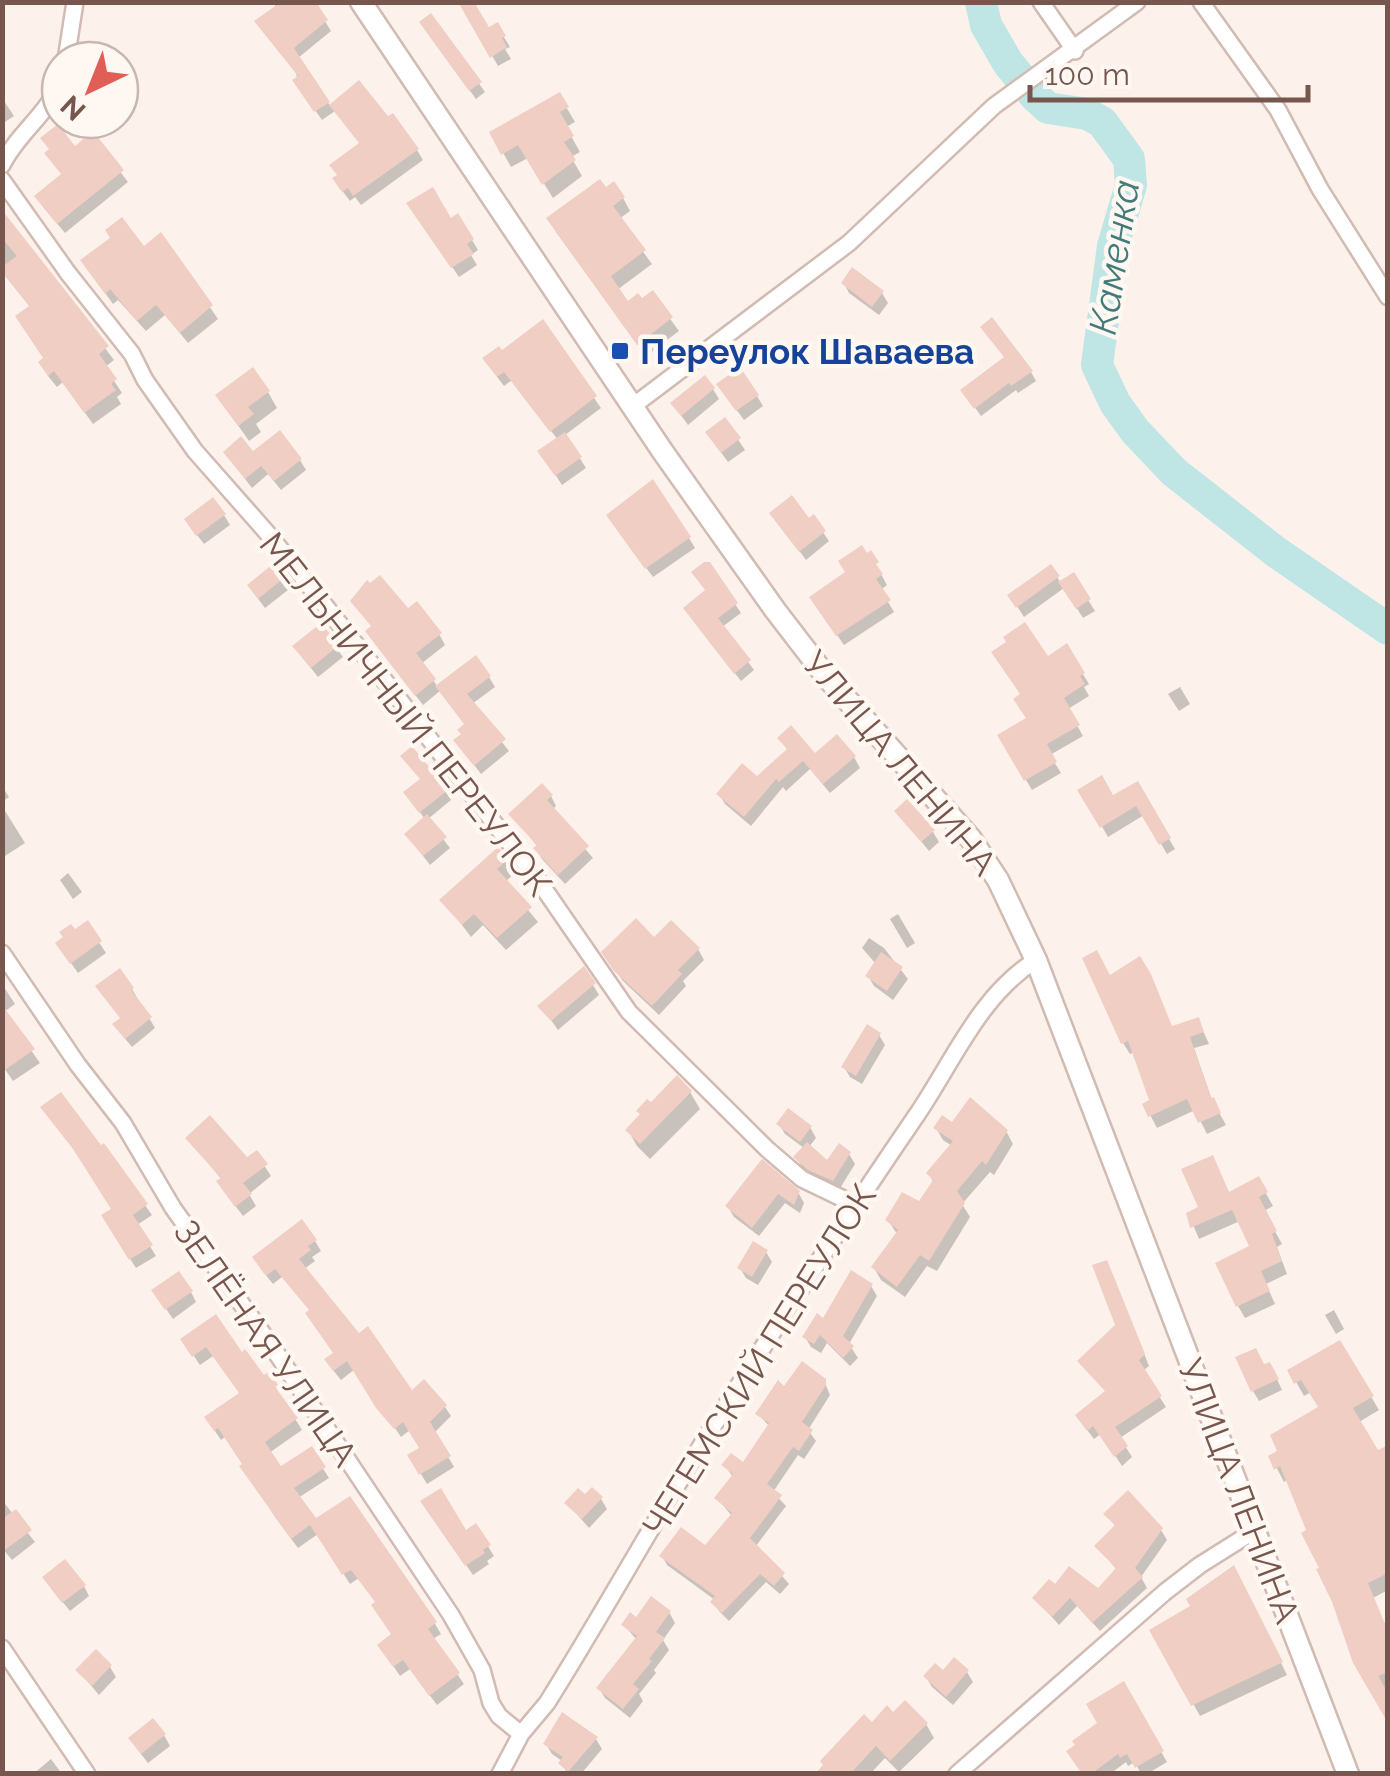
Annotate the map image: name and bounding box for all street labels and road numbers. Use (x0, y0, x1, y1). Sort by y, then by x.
street label: МЕЛЬНИЧНЫЙ ПЕРЕУЛОК (251, 524, 561, 904)
street label: УЛИЦА ЛЕНИНА (794, 643, 1006, 883)
street label: ЧЕГЕМСКИЙ ПЕРЕУЛОК (634, 1177, 884, 1543)
street label: ЗЕЛЁНАЯ УЛИЦА (166, 1212, 366, 1474)
street label: УЛИЦА ЛЕНИНА (1170, 1353, 1308, 1629)

